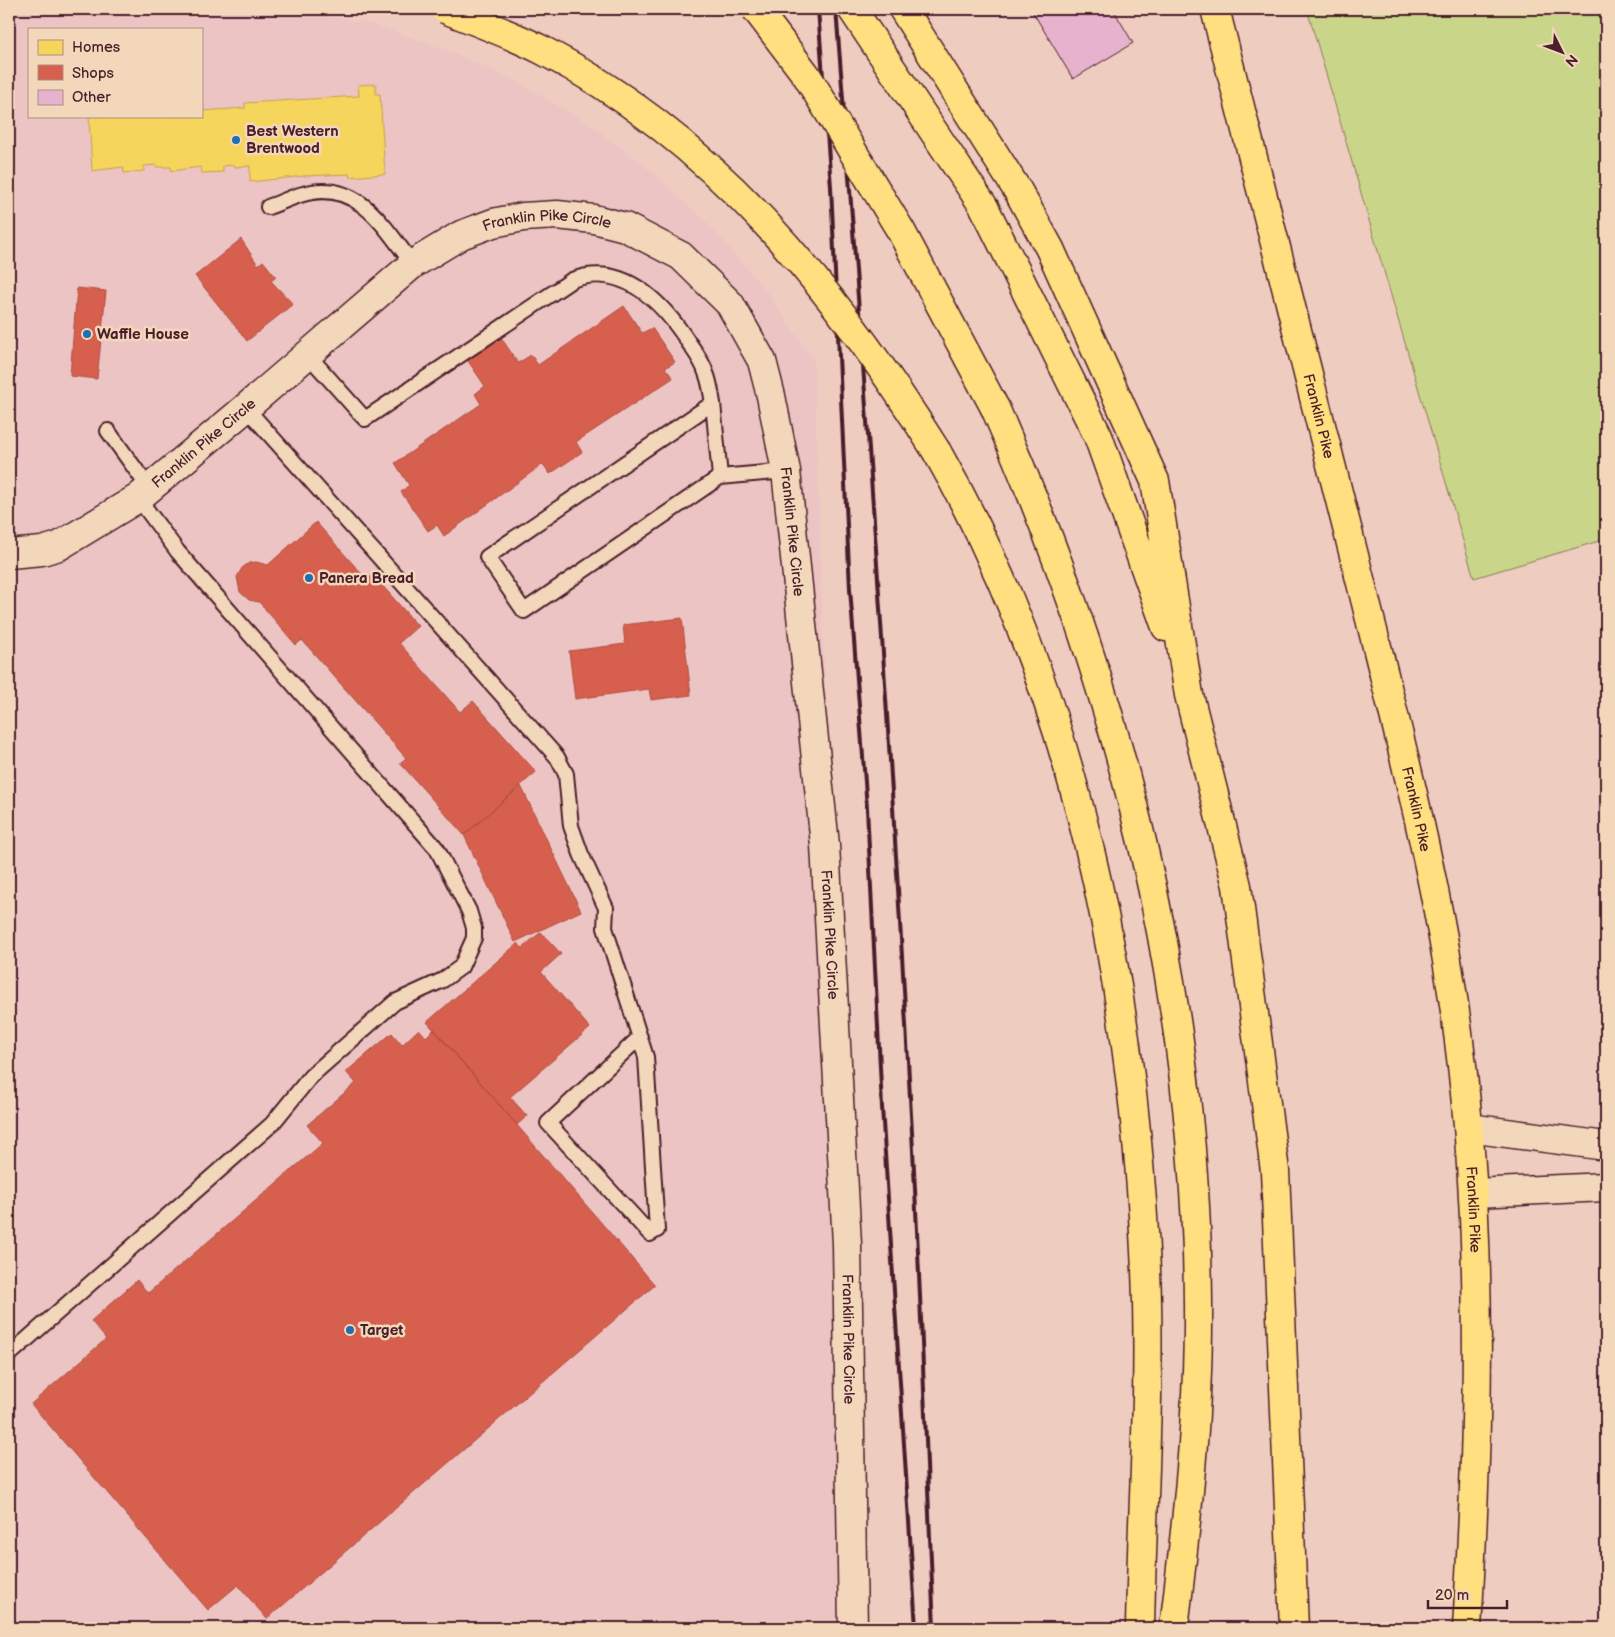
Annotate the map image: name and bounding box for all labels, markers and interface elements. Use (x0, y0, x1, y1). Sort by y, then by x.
legend (28, 28, 202, 118)
north arrow (1538, 28, 1588, 78)
text: Homes (72, 38, 121, 57)
text: N (1561, 51, 1581, 70)
text: Shops (72, 64, 115, 83)
text: Other (72, 88, 111, 107)
place label: Best Western Brentwood (246, 122, 339, 158)
marker: Best Western Brentwood (230, 134, 242, 146)
street label: Franklin Pike Circle (480, 205, 614, 236)
place label: Waffle House (97, 325, 189, 344)
marker: Waffle House (81, 328, 93, 340)
street label: Franklin Pike (1299, 372, 1339, 461)
street label: Franklin Pike Circle (148, 394, 260, 492)
street label: Franklin Pike Circle (776, 466, 809, 597)
place label: Panera Bread (319, 569, 414, 588)
marker: Panera Bread (303, 572, 315, 584)
street label: Franklin Pike (1397, 765, 1435, 853)
street label: Franklin Pike Circle (817, 869, 843, 1000)
street label: Franklin Pike (1462, 1165, 1485, 1253)
street label: Franklin Pike Circle (838, 1274, 859, 1405)
place label: Target (360, 1321, 403, 1340)
marker: Target (344, 1324, 356, 1336)
scale bar (1428, 1577, 1506, 1609)
text: 20 m (1435, 1586, 1469, 1605)

